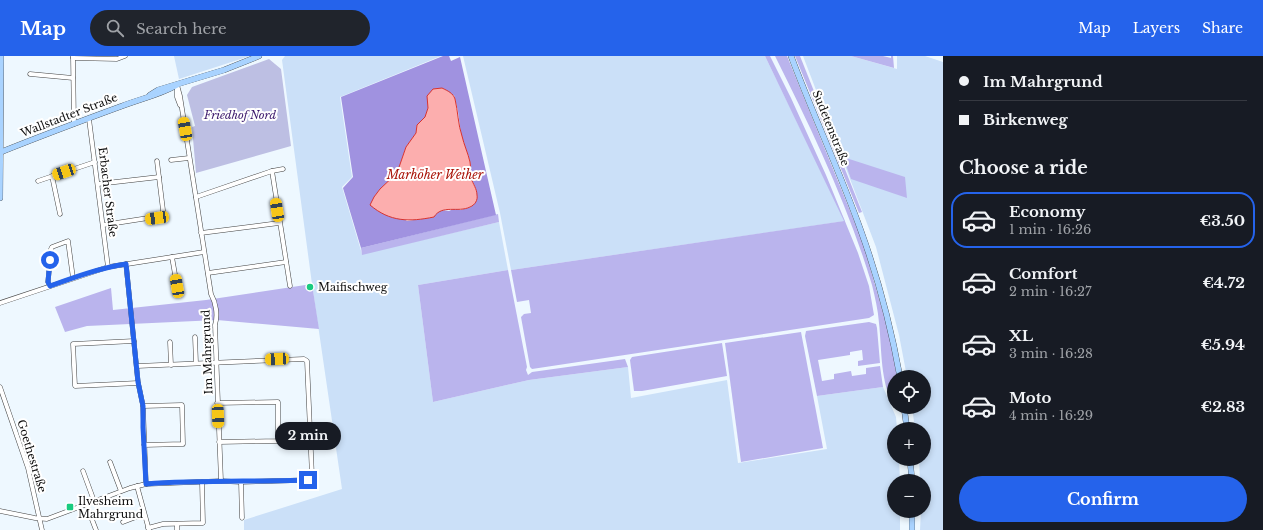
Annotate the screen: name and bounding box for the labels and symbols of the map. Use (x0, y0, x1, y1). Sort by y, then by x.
street label: Sudetenstraße (809, 88, 853, 168)
street label: Wallstadter Straße (18, 90, 120, 140)
park label: Friedhof Nord (203, 108, 276, 122)
car (177, 116, 193, 142)
street label: Erbacher Straße (96, 146, 120, 238)
car (51, 162, 77, 182)
water label: Marhöher Weiher (386, 167, 484, 182)
car (269, 197, 285, 223)
car (144, 210, 170, 226)
route start (41, 251, 59, 269)
car (169, 273, 185, 299)
place label: Maifischweg (318, 280, 388, 294)
marker: Maifischweg (305, 282, 315, 292)
street label: Im Mahrgrund (199, 309, 215, 395)
car (265, 352, 289, 366)
car (212, 404, 224, 428)
street label: Goethestraße (14, 418, 50, 494)
callout: 2 min (275, 422, 341, 450)
route end (299, 471, 317, 489)
place label: Ilvesheim Mahrgrund (78, 494, 144, 521)
marker: Ilvesheim Mahrgrund (65, 502, 75, 512)

